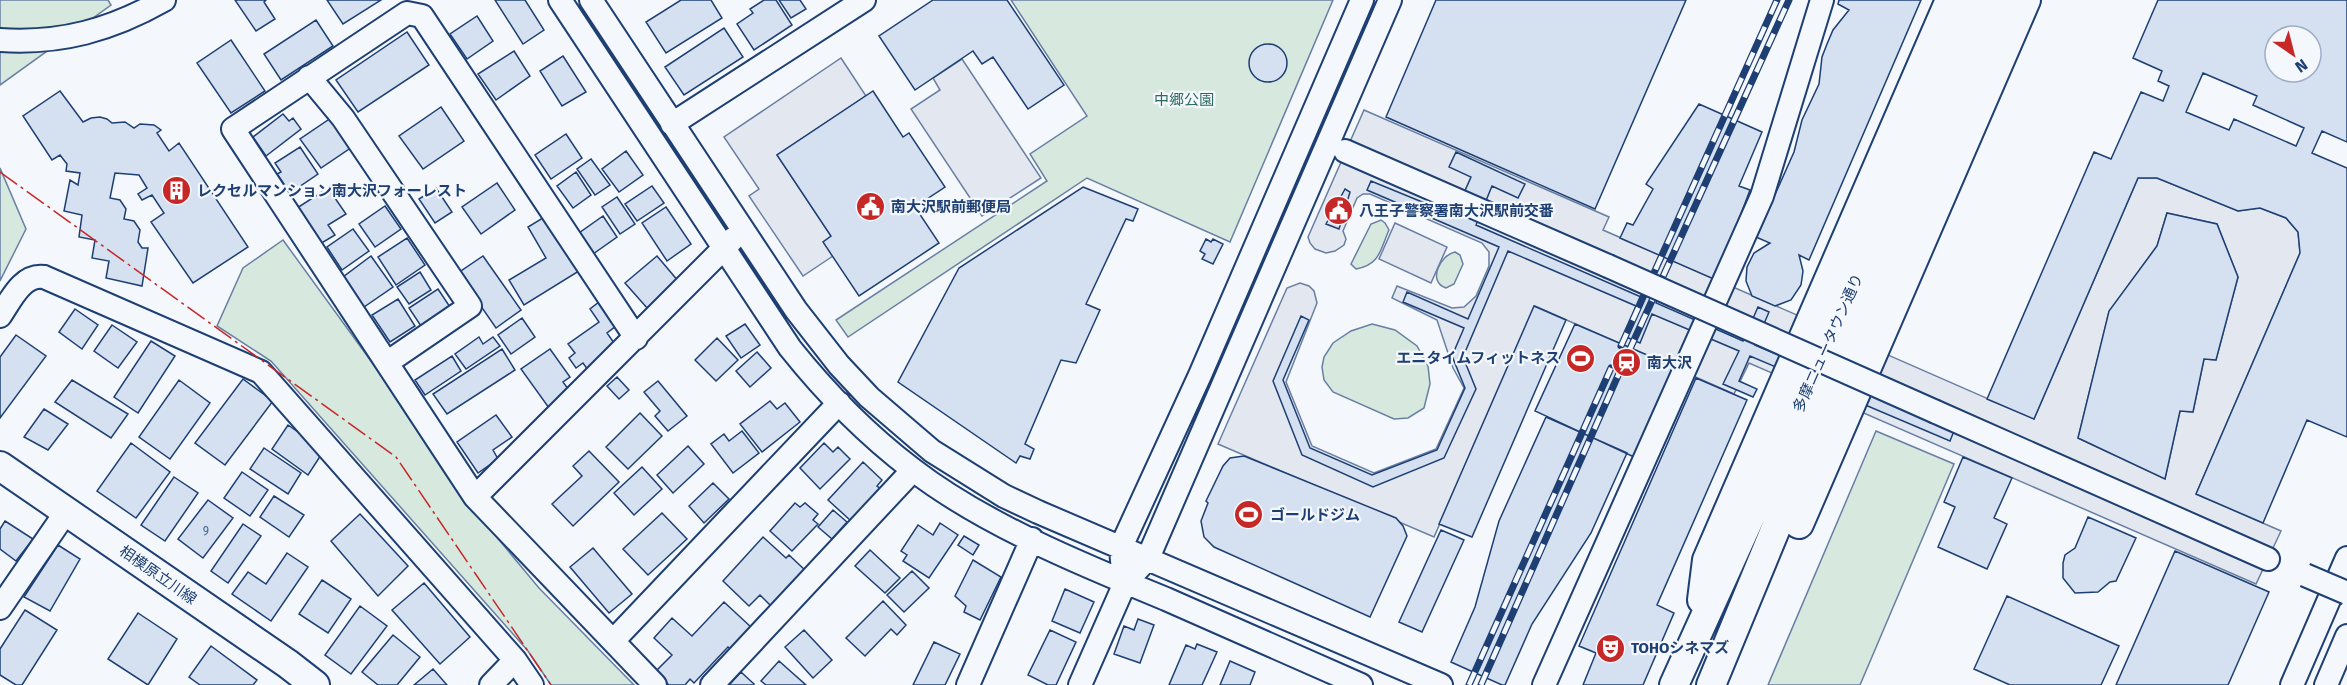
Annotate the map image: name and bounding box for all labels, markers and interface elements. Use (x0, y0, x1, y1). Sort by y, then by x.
north arrow (2263, 24, 2323, 84)
text: N (2292, 55, 2311, 77)
park label: 中郷公園 (1154, 91, 1214, 109)
building icon: レクセルマンション南大沢フォーレスト (160, 175, 192, 207)
place label: レクセルマンション南大沢フォーレスト (197, 182, 467, 200)
public building icon: 南大沢駅前郵便局 (854, 191, 886, 223)
public building icon: 八王子警察署南大沢駅前交番 (1322, 195, 1354, 227)
place label: 南大沢駅前郵便局 (891, 198, 1011, 216)
place label: 八王子警察署南大沢駅前交番 (1359, 202, 1554, 220)
street label: 多摩ニュータウン通り (1789, 271, 1867, 415)
sports icon: エニタイムフィットネス (1565, 342, 1597, 374)
station icon: 南大沢 (1610, 347, 1642, 379)
place label: エニタイムフィットネス (1396, 349, 1560, 367)
place label: 南大沢 (1647, 354, 1692, 372)
sports icon: ゴールドジム (1233, 499, 1265, 531)
place label: ゴールドジム (1270, 506, 1360, 524)
house number: 9 (203, 524, 209, 538)
street label: 相模原立川線 (116, 542, 200, 608)
theatre icon: TOHOシネマズ (1594, 632, 1626, 664)
place label: TOHOシネマズ (1631, 639, 1729, 657)

